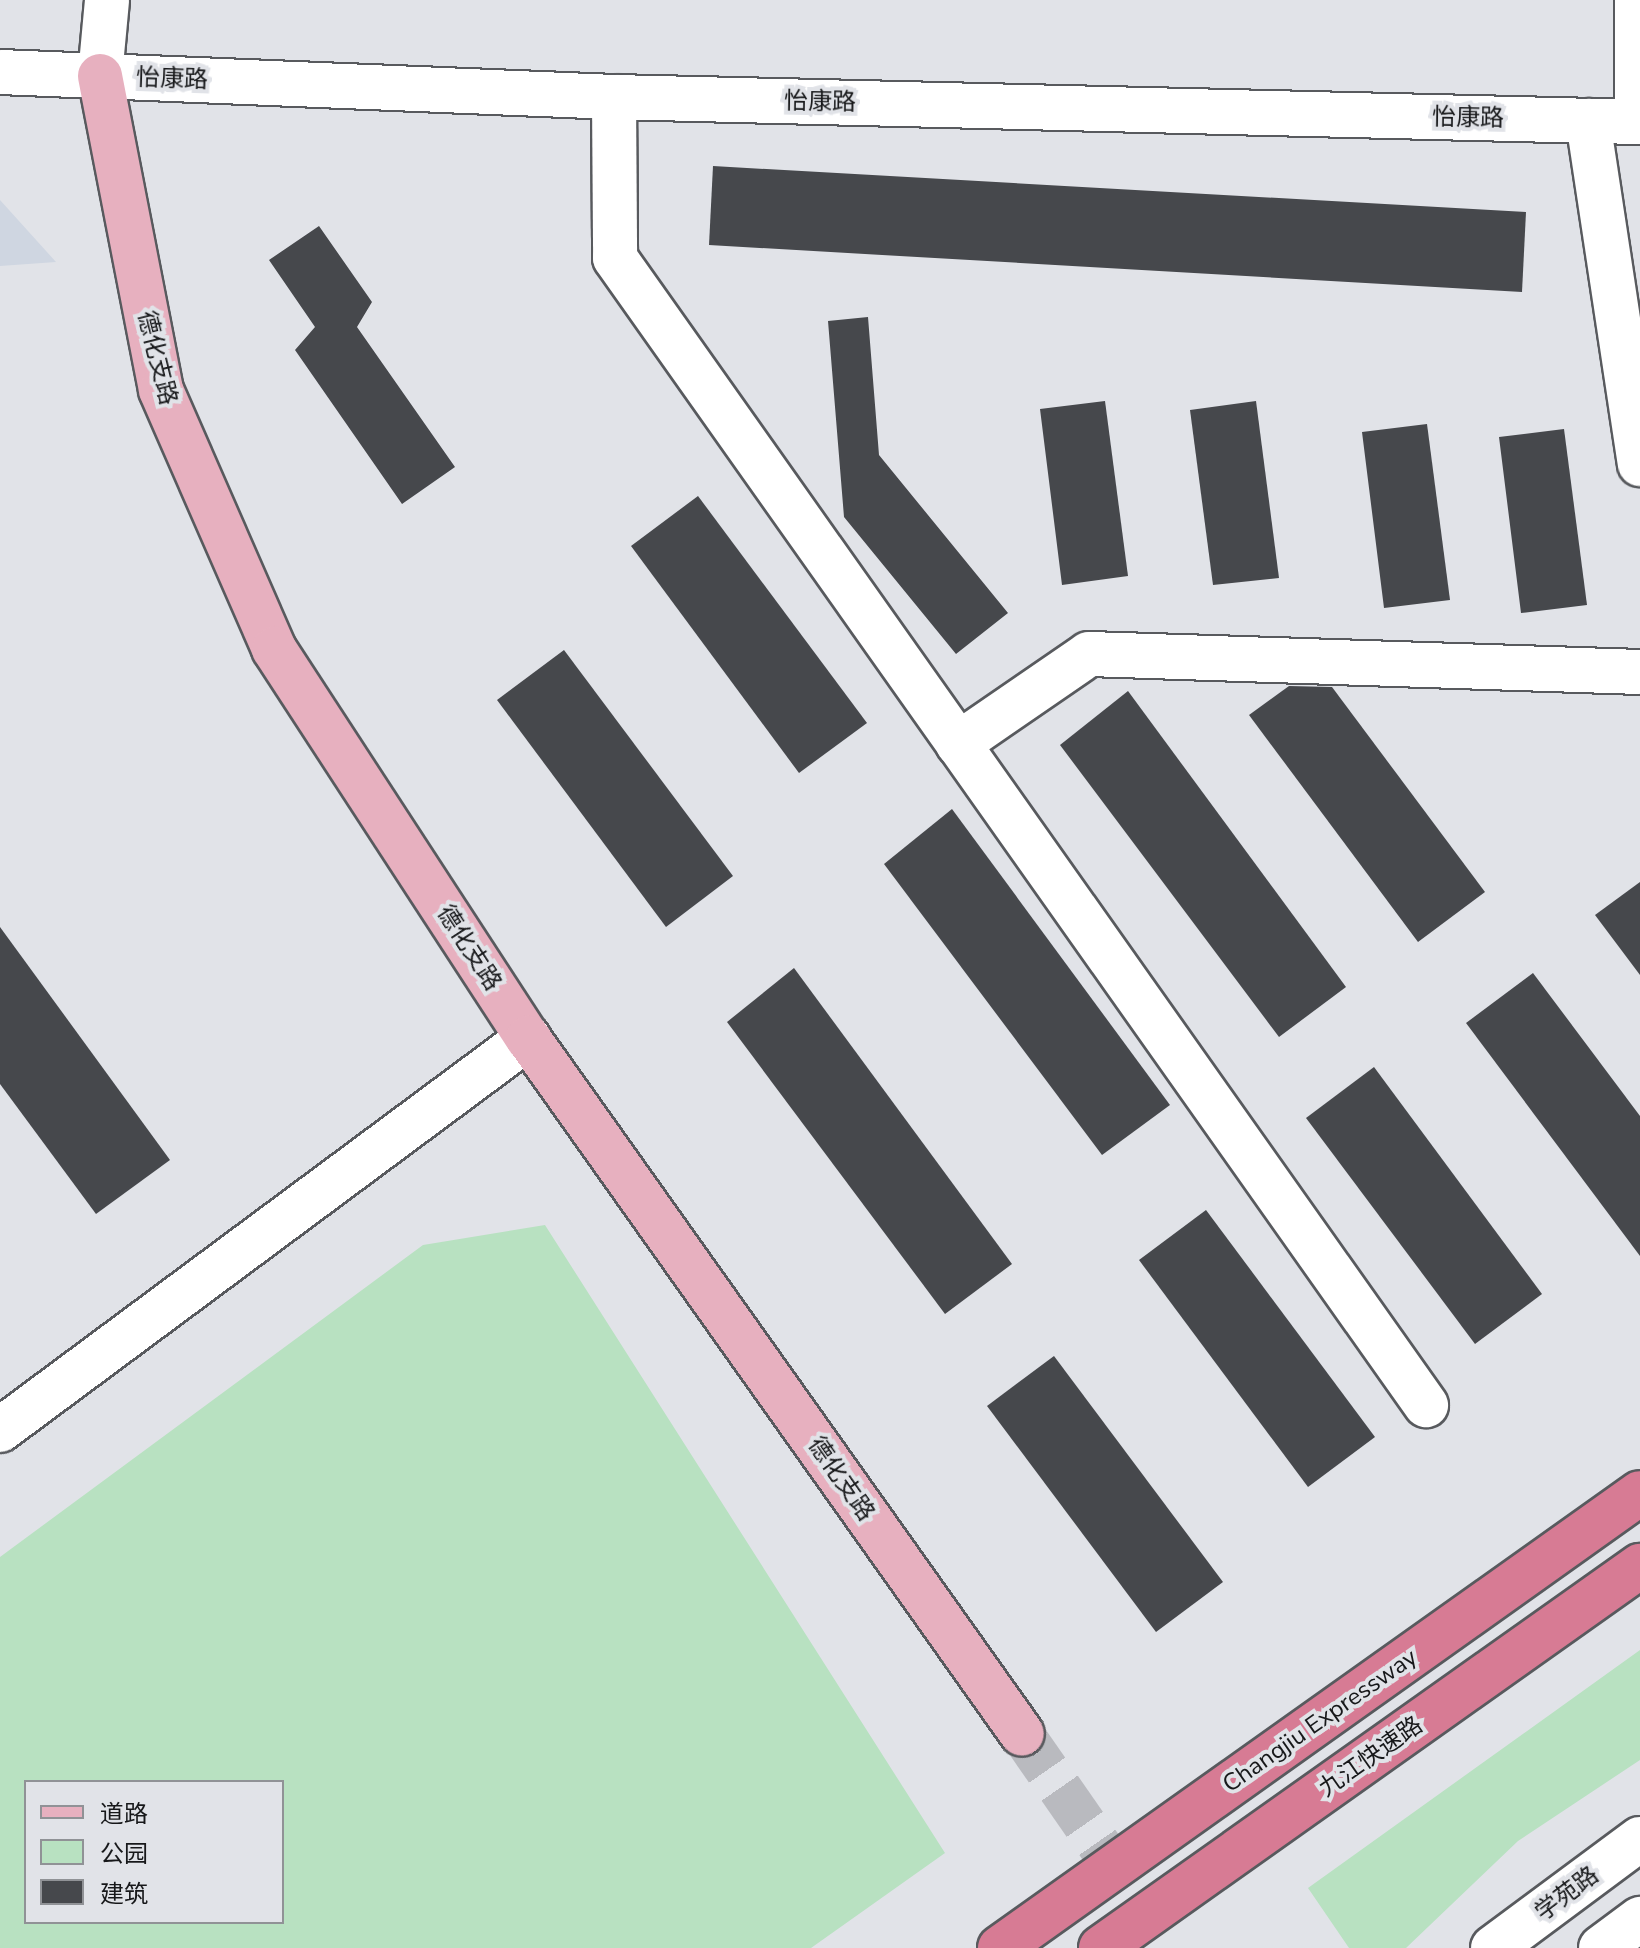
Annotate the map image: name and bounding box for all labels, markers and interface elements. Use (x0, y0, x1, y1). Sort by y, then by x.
street label: 怡康路 (136, 63, 208, 95)
street label: 怡康路 (784, 87, 856, 117)
street label: 怡康路 (1432, 103, 1504, 133)
street label: 德化支路 (131, 308, 183, 408)
street label: 德化支路 (431, 900, 507, 996)
street label: 德化支路 (802, 1431, 880, 1527)
street label: Changjiu Expressway (1217, 1643, 1423, 1799)
street label: 九江快速路 (1314, 1711, 1428, 1803)
legend (24, 1780, 284, 1924)
text: 道路 (100, 1798, 148, 1830)
text: 公园 (100, 1838, 148, 1870)
street label: 学苑路 (1530, 1861, 1604, 1927)
text: 建筑 (100, 1878, 148, 1910)

